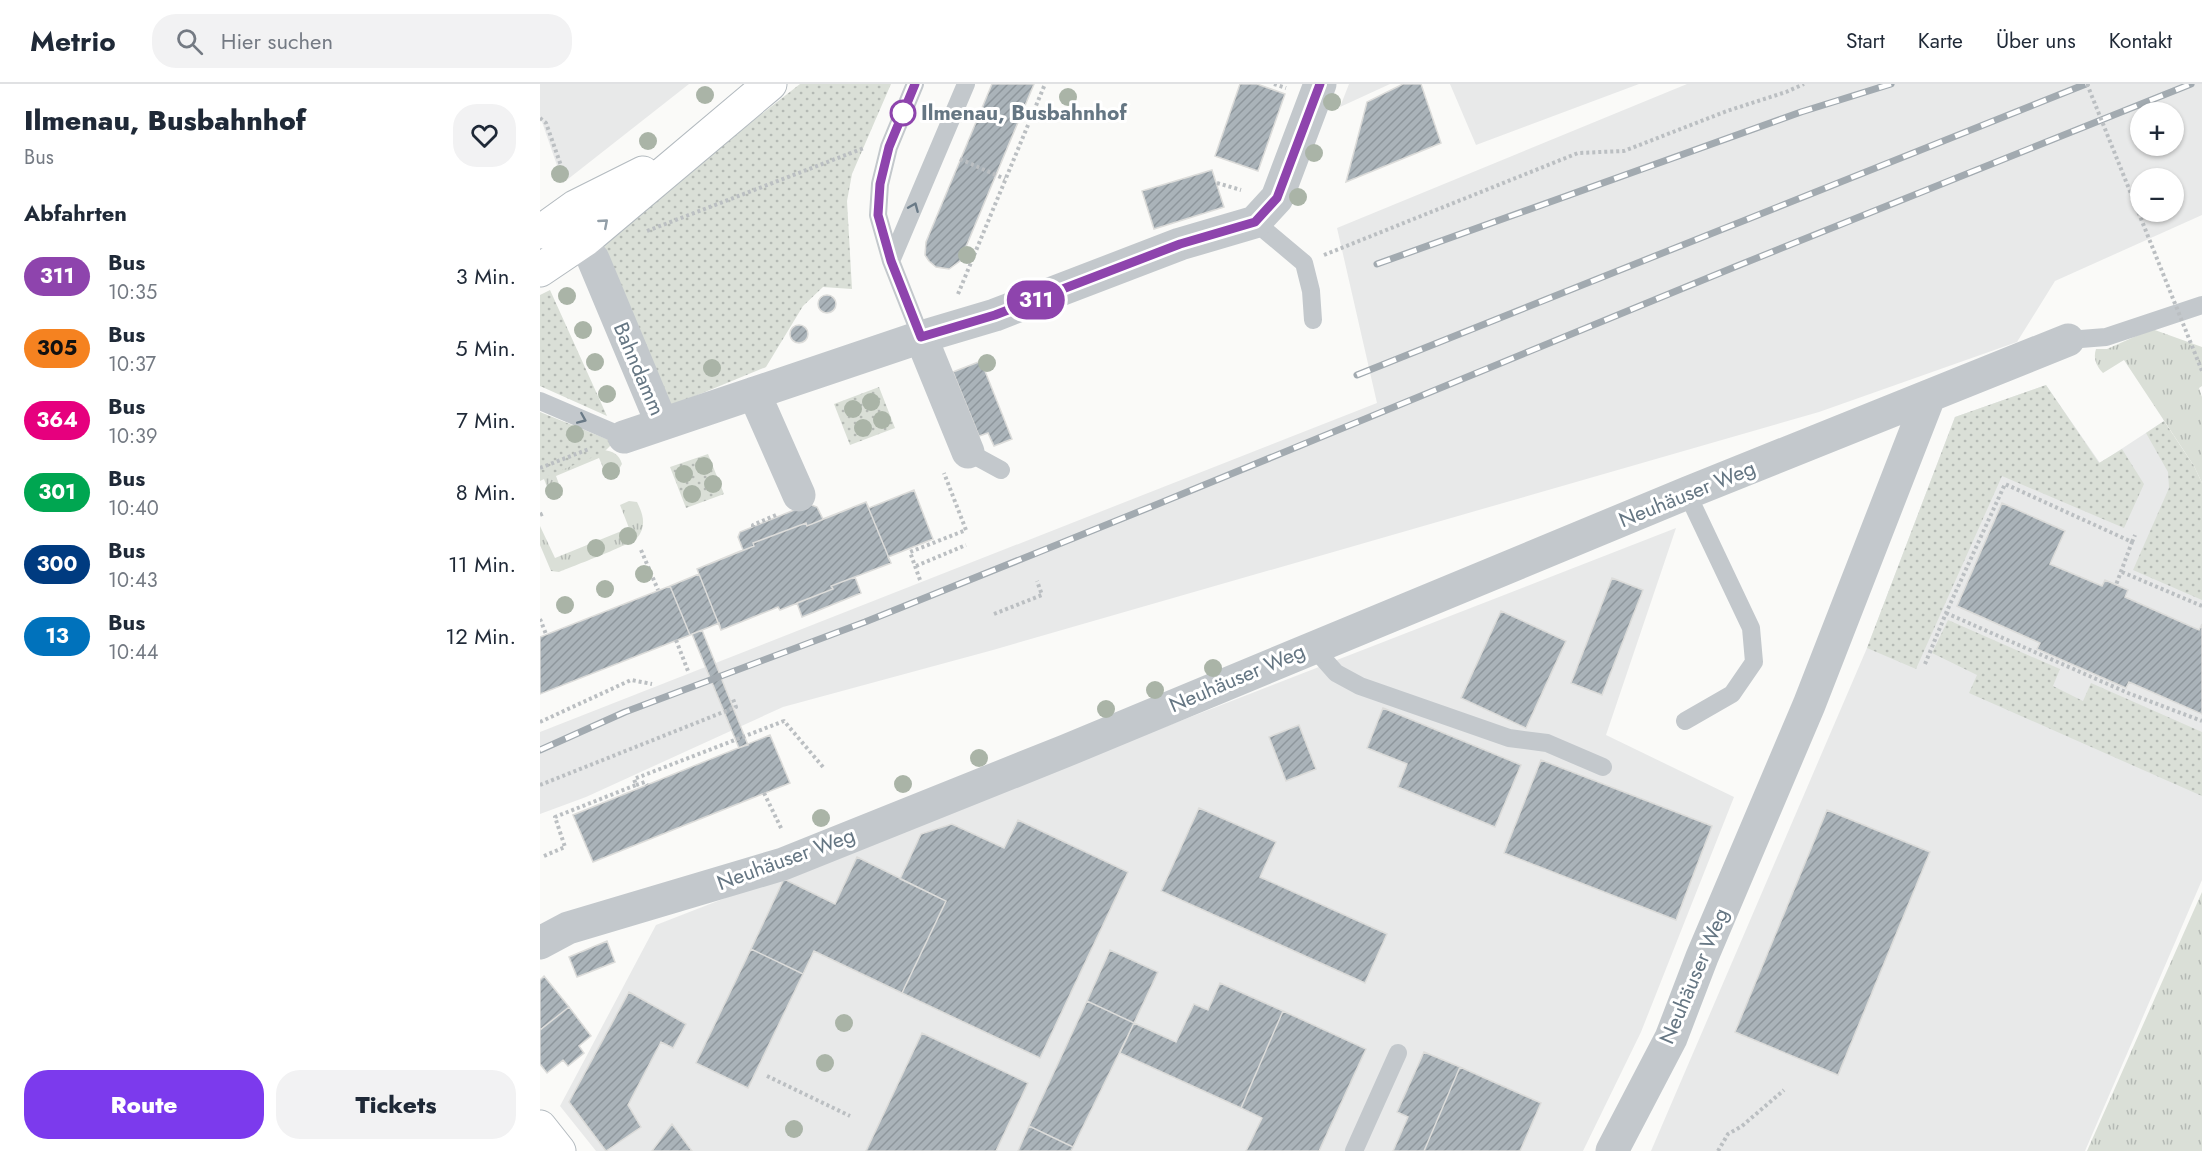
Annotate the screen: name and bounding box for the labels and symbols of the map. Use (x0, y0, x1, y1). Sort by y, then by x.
place label: Ilmenau, Busbahnhof (921, 98, 1127, 128)
marker: Ilmenau, Busbahnhof (890, 100, 916, 126)
one-way arrow (907, 202, 919, 213)
one-way arrow (597, 219, 608, 230)
line badge: 311 (1002, 280, 1070, 320)
street label: Bahndamm (606, 318, 672, 420)
one-way arrow (576, 412, 587, 424)
street label: Neuhäuser Weg (1614, 453, 1760, 535)
street label: Neuhäuser Weg (1164, 636, 1310, 720)
street label: Neuhäuser Weg (713, 820, 859, 898)
street label: Neuhäuser Weg (1652, 903, 1736, 1049)

